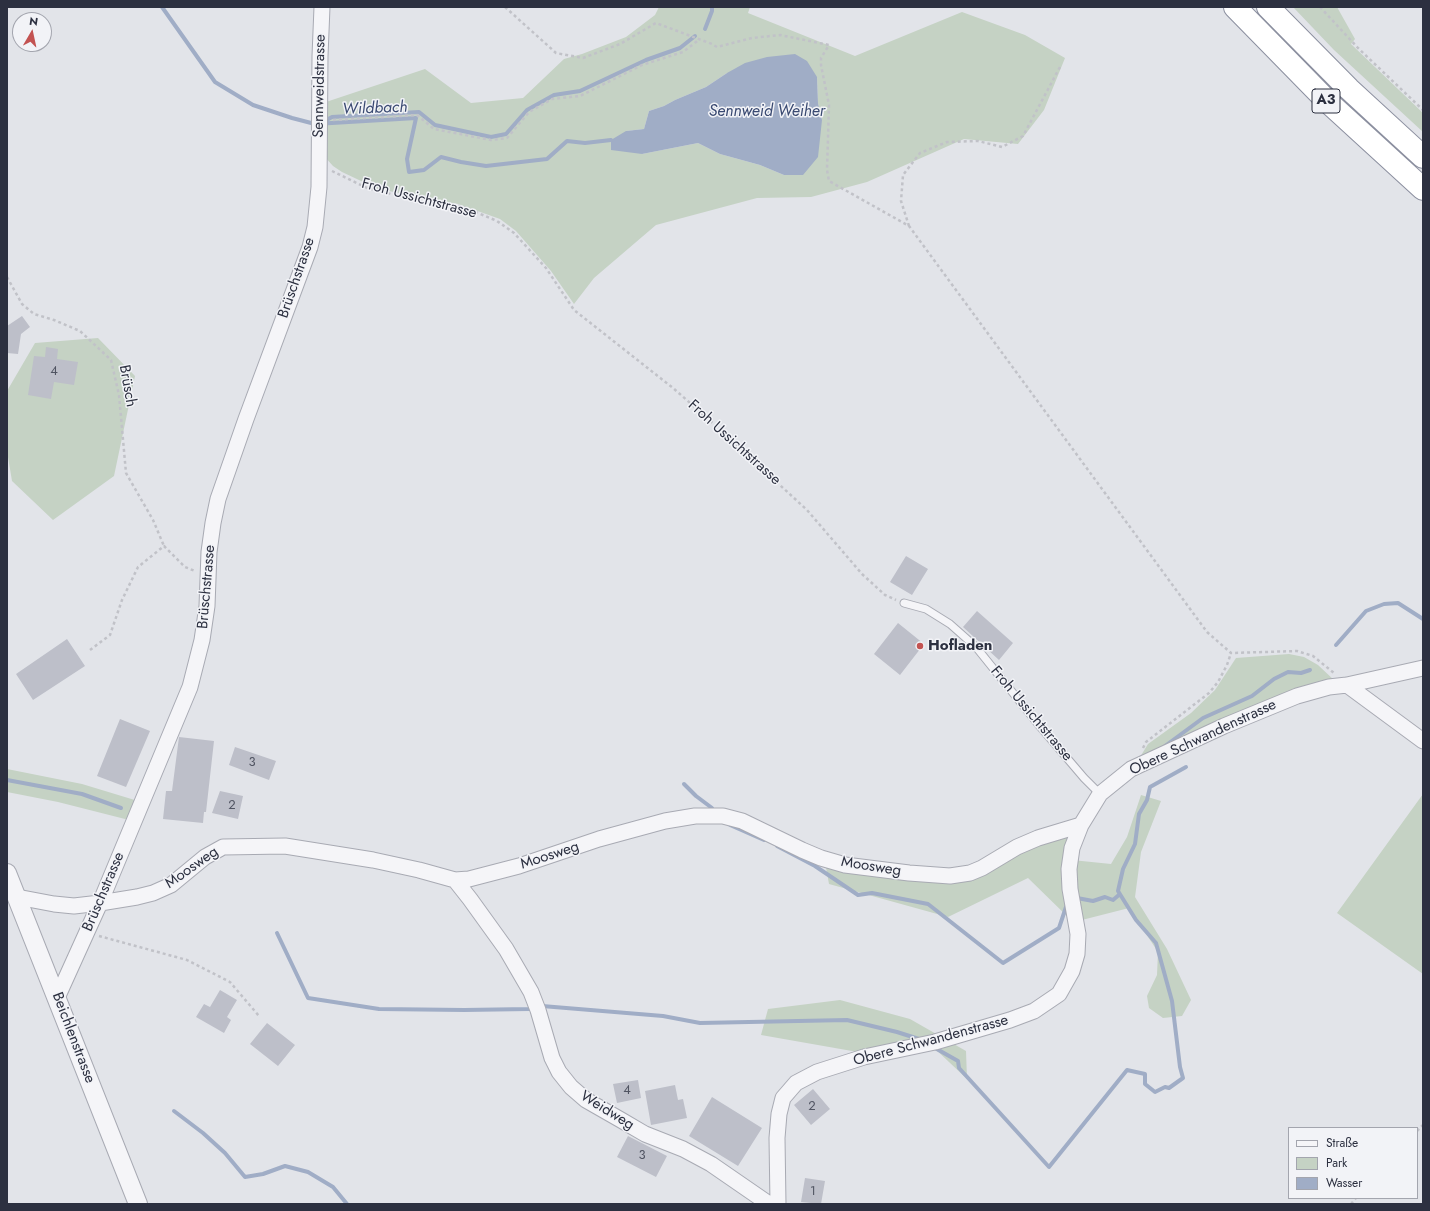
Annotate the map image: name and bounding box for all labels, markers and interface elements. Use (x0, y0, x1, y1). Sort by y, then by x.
north arrow (12, 12, 52, 52)
text: N (28, 13, 39, 30)
street label: Sennweidstrasse (310, 34, 330, 138)
road number: A3 (1312, 89, 1340, 113)
water label: Wildbach (342, 98, 408, 120)
water label: Sennweid Weiher (709, 102, 825, 122)
street label: Froh Ussichtstrasse (359, 175, 479, 223)
street label: Brüschstrasse (275, 235, 319, 321)
house number: 4 (50, 364, 58, 380)
street label: Brüsch (114, 364, 140, 408)
street label: Froh Ussichtstrasse (684, 397, 784, 489)
street label: Brüschstrasse (194, 544, 220, 630)
place label: Hofladen (928, 637, 992, 655)
marker: Hofladen (915, 641, 925, 651)
street label: Froh Ussichtstrasse (986, 663, 1076, 765)
street label: Obere Schwandenstrasse (1127, 696, 1279, 780)
house number: 3 (248, 755, 256, 771)
house number: 2 (228, 798, 236, 814)
street label: Moosweg (518, 838, 582, 874)
street label: Moosweg (162, 843, 222, 893)
street label: Brüschstrasse (79, 850, 129, 934)
street label: Moosweg (840, 853, 902, 881)
street label: Beichlenstrasse (47, 990, 99, 1086)
street label: Obere Schwandenstrasse (852, 1012, 1010, 1070)
house number: 4 (623, 1083, 631, 1099)
street label: Weidweg (577, 1087, 637, 1135)
house number: 2 (808, 1099, 816, 1115)
legend (1288, 1127, 1418, 1199)
text: Straße (1326, 1134, 1358, 1152)
house number: 3 (638, 1148, 646, 1164)
text: Park (1326, 1154, 1347, 1172)
text: Wasser (1326, 1174, 1362, 1192)
house number: 1 (810, 1184, 816, 1200)

